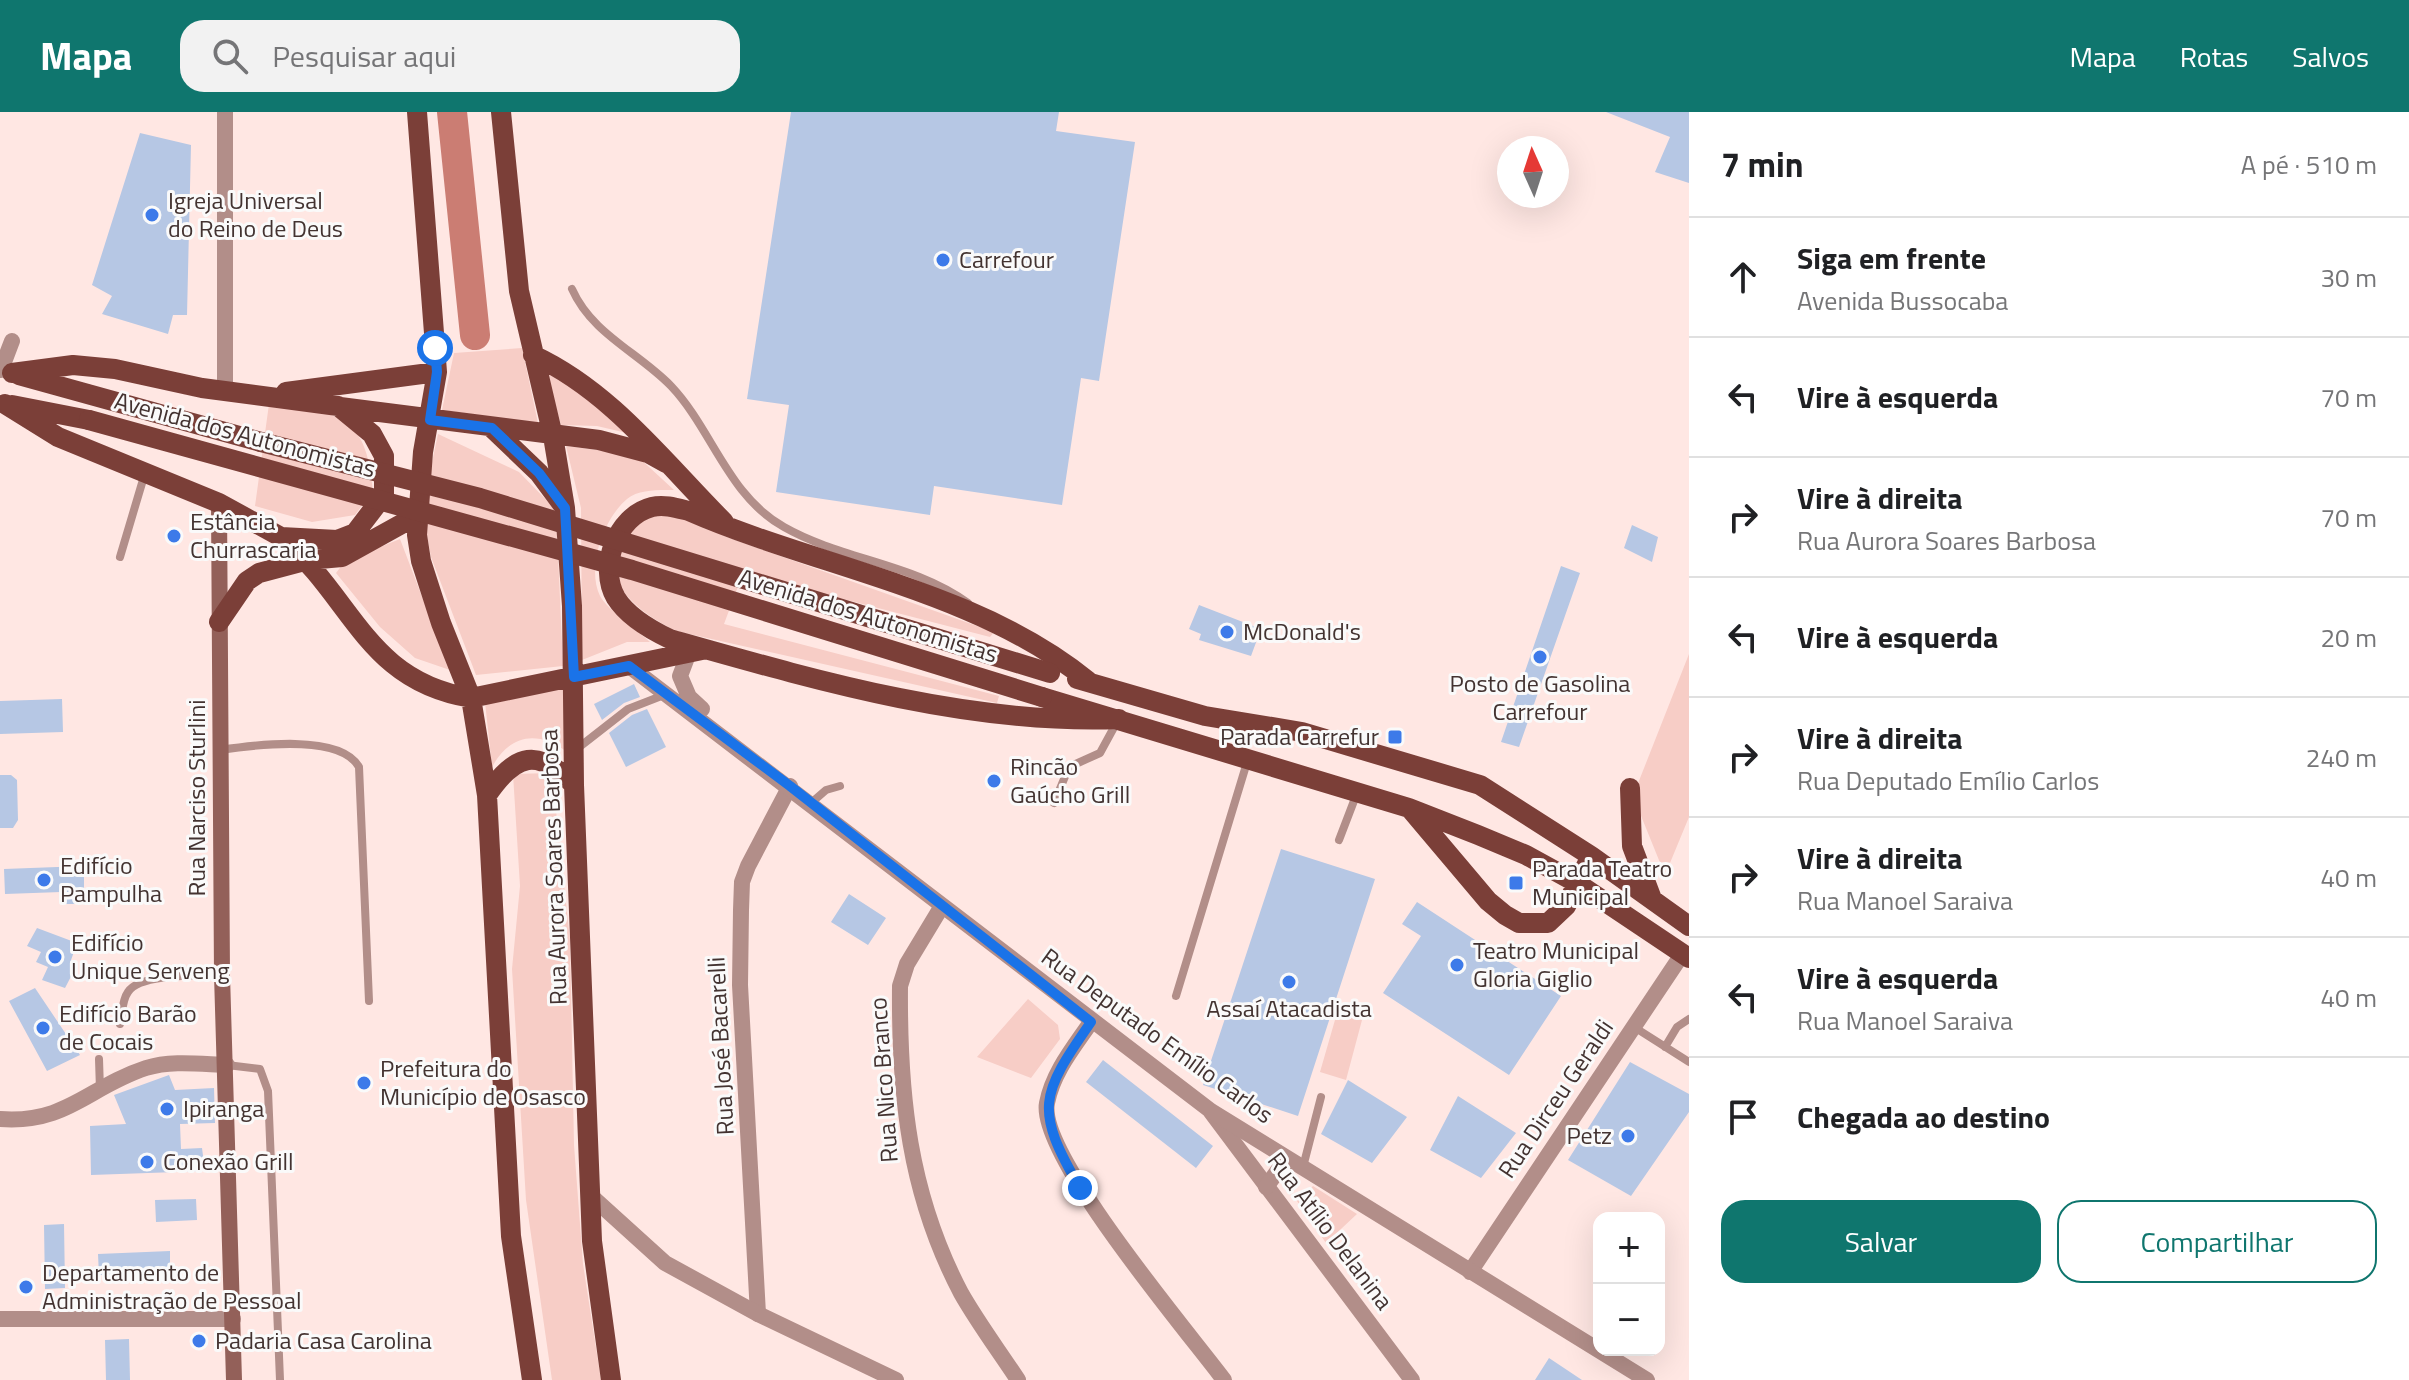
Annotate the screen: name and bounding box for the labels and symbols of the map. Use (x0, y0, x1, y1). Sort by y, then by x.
north arrow (1497, 136, 1569, 208)
place label: Igreja Universal do Reino de Deus (168, 182, 343, 246)
marker: Igreja Universal do Reino de Deus (143, 206, 161, 224)
place label: Carrefour (959, 241, 1054, 277)
marker: Carrefour (934, 251, 952, 269)
route start (417, 330, 453, 366)
street label: Avenida dos Autonomistas (111, 382, 380, 486)
place label: Estância Churrascaria (190, 503, 317, 567)
marker: Estância Churrascaria (165, 527, 183, 545)
street label: Avenida dos Autonomistas (734, 558, 1002, 672)
place label: McDonald's (1243, 613, 1361, 649)
marker: McDonald's (1218, 623, 1236, 641)
marker: Posto de Gasolina Carrefour (1531, 648, 1549, 666)
place label: Posto de Gasolina Carrefour (1450, 665, 1630, 729)
street label: Rua Narciso Sturlini (178, 699, 214, 897)
place label: Parada Carrefur (1220, 718, 1379, 754)
street label: Rua Aurora Soares Barbosa (530, 728, 576, 1006)
marker: Parada Carrefur (1386, 728, 1404, 746)
place label: Rincão Gaúcho Grill (1010, 748, 1130, 812)
marker: Rincão Gaúcho Grill (985, 772, 1003, 790)
place label: Edifício Pampulha (60, 847, 162, 911)
place label: Parada Teatro Municipal (1532, 850, 1672, 914)
marker: Edifício Pampulha (35, 871, 53, 889)
marker: Parada Teatro Municipal (1507, 874, 1525, 892)
place label: Edifício Unique Serveng (71, 924, 229, 988)
place label: Teatro Municipal Gloria Giglio (1473, 932, 1639, 996)
street label: Rua Deputado Emílio Carlos (1034, 939, 1281, 1132)
marker: Edifício Unique Serveng (46, 948, 64, 966)
street label: Rua José Bacarelli (697, 956, 743, 1136)
marker: Teatro Municipal Gloria Giglio (1448, 956, 1466, 974)
marker: Assaí Atacadista (1280, 973, 1298, 991)
place label: Assaí Atacadista (1206, 990, 1372, 1026)
place label: Edifício Barão de Cocais (59, 995, 197, 1059)
street label: Rua Nico Branco (859, 996, 907, 1164)
street label: Rua Dirceu Geraldi (1489, 1012, 1622, 1185)
marker: Edifício Barão de Cocais (34, 1019, 52, 1037)
place label: Prefeitura do Município de Osasco (380, 1050, 586, 1114)
marker: Prefeitura do Município de Osasco (355, 1074, 373, 1092)
place label: Ipiranga (183, 1090, 264, 1126)
marker: Ipiranga (158, 1100, 176, 1118)
place label: Petz (1566, 1117, 1612, 1153)
marker: Petz (1619, 1127, 1637, 1145)
place label: Conexão Grill (163, 1143, 294, 1179)
street label: Rua Atílio Delanina (1259, 1144, 1402, 1317)
marker: Conexão Grill (138, 1153, 156, 1171)
route end (1062, 1170, 1098, 1206)
place label: Departamento de Administração de Pessoal (42, 1254, 302, 1318)
marker: Departamento de Administração de Pessoal (17, 1278, 35, 1296)
place label: Padaria Casa Carolina (215, 1322, 432, 1358)
marker: Padaria Casa Carolina (190, 1332, 208, 1350)

